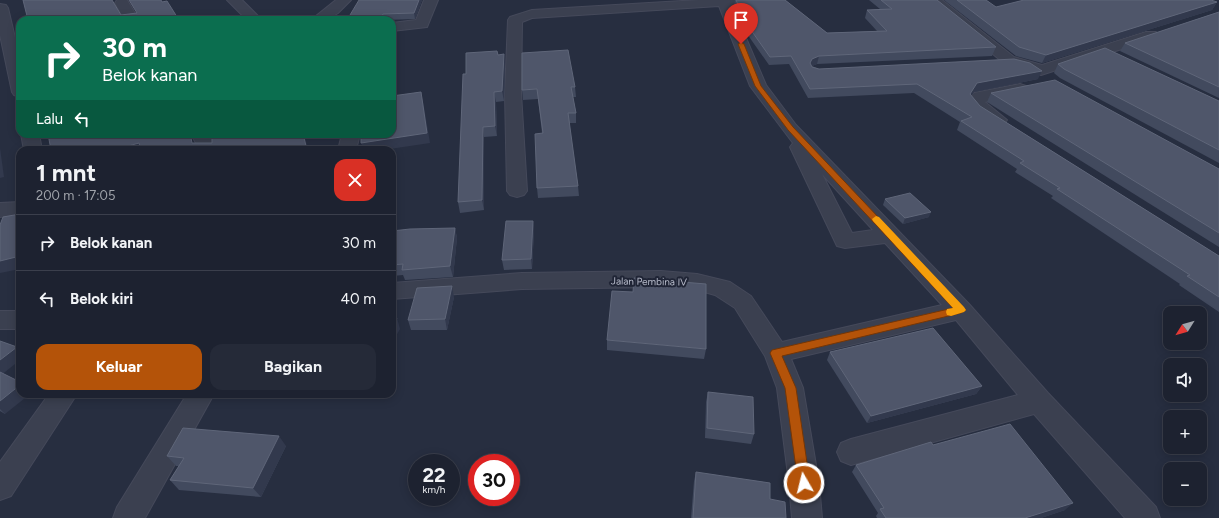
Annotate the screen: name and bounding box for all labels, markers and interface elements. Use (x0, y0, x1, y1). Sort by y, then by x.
pin (724, 3, 758, 44)
icon: arrive (730, 9, 752, 31)
text: 30 m (102, 30, 167, 64)
icon: right (36, 32, 88, 84)
text: Belok kanan (102, 64, 197, 86)
icon: left (71, 108, 93, 130)
text: Lalu (36, 110, 63, 128)
text: 1 mnt (36, 158, 96, 187)
button: close (334, 159, 376, 201)
text: 200 m · 17:05 (36, 188, 115, 203)
icon: right (36, 232, 58, 254)
text: Belok kanan (70, 234, 152, 252)
text: 30 m (342, 234, 376, 252)
street label: Jalan Pembina IV (611, 274, 687, 289)
icon: left (36, 288, 58, 310)
text: Belok kiri (70, 290, 133, 308)
text: 40 m (341, 290, 376, 308)
north arrow (1163, 306, 1207, 350)
map controls (1163, 306, 1207, 506)
button: Keluar (36, 344, 202, 390)
button: Bagikan (210, 344, 376, 390)
button: sound (1163, 358, 1207, 402)
button: + (1163, 410, 1207, 454)
speed limit sign: 30 (468, 454, 520, 506)
position arrow (783, 462, 825, 504)
button: − (1163, 462, 1207, 506)
text: 22 (422, 463, 446, 487)
text: km/h (423, 483, 445, 496)

